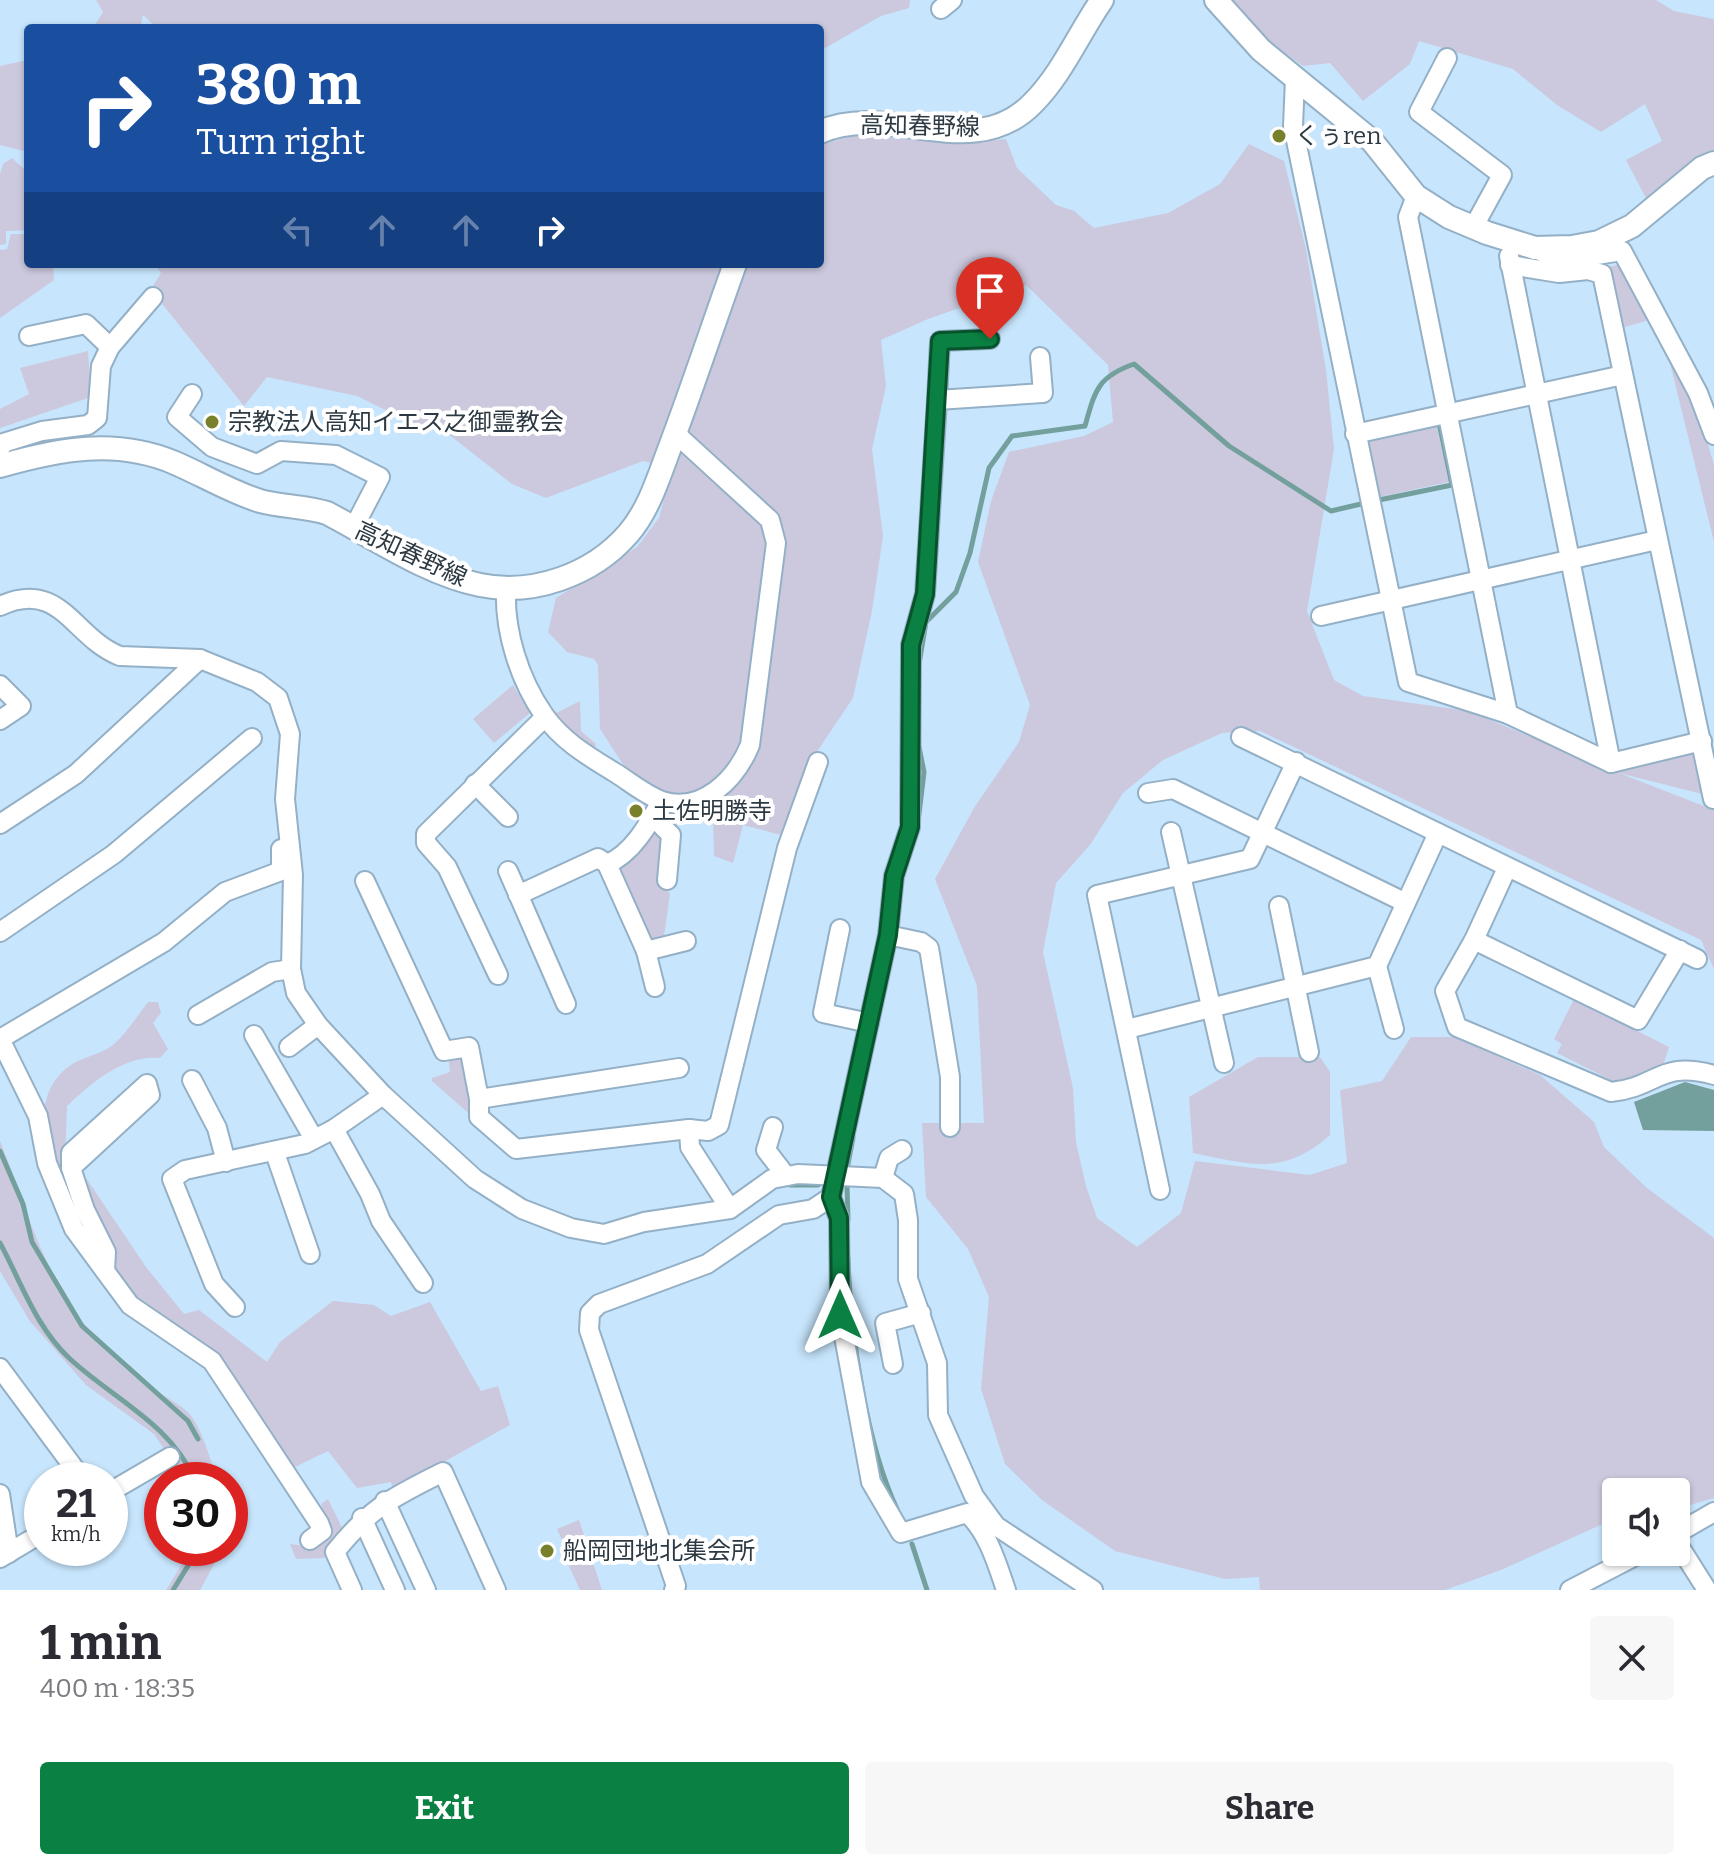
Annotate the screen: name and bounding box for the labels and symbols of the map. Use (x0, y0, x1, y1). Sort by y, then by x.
street label: 高知春野線 (860, 111, 980, 141)
place label: くぅren (1295, 122, 1381, 150)
marker: くぅren (1270, 127, 1288, 145)
pin (956, 257, 1024, 339)
place label: 宗教法人高知イエス之御霊教会 (228, 408, 564, 436)
marker: 宗教法人高知イエス之御霊教会 (203, 413, 221, 431)
street label: 高知春野線 (351, 516, 471, 592)
place label: 土佐明勝寺 (652, 797, 772, 825)
marker: 土佐明勝寺 (627, 802, 645, 820)
position arrow (798, 1273, 882, 1357)
speed limit sign: 30 (144, 1462, 248, 1566)
place label: 船岡団地北集会所 (563, 1537, 755, 1565)
marker: 船岡団地北集会所 (538, 1542, 556, 1560)

